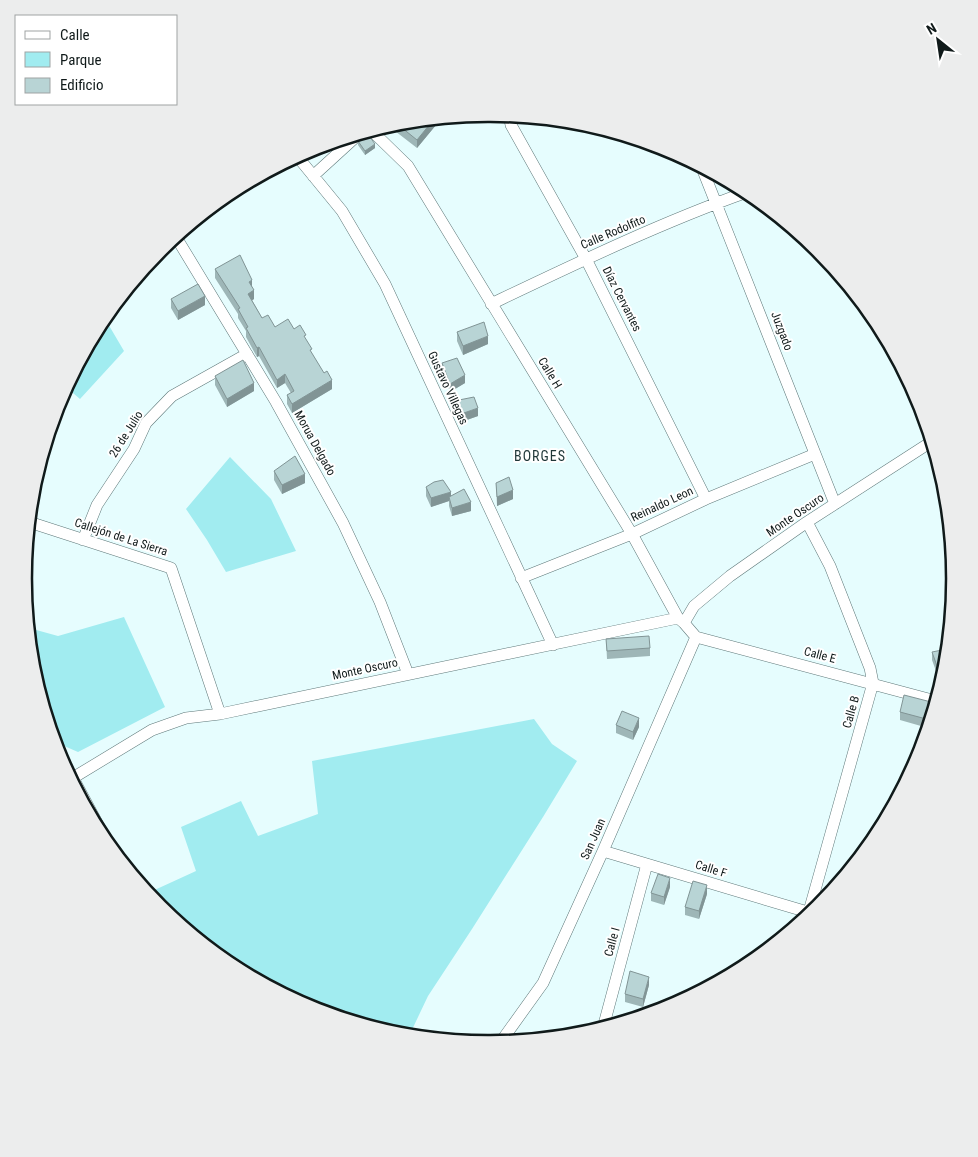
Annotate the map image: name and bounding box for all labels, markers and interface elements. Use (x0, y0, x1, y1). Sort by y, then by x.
legend (15, 15, 178, 105)
north arrow (913, 15, 963, 65)
text: N (924, 20, 939, 38)
text: Calle (60, 26, 90, 44)
text: Parque (60, 51, 102, 69)
text: Edificio (60, 76, 103, 94)
street label: Calle Rodolfito (579, 212, 647, 252)
street label: Díaz Cervantes (600, 264, 644, 334)
street label: Juzgado (768, 310, 796, 352)
street label: Gustavo Villegas (425, 349, 471, 427)
street label: Calle H (535, 355, 565, 391)
street label: 26 de Julio (106, 408, 146, 460)
street label: Morua Delgado (291, 408, 339, 478)
district label: BORGES (514, 448, 566, 464)
street label: Reinaldo Leon (629, 483, 695, 524)
street label: Monte Oscuro (764, 491, 826, 539)
street label: Callejón de La Sierra (73, 515, 169, 559)
street label: Calle E (803, 644, 837, 666)
street label: Monte Oscuro (331, 655, 399, 683)
street label: Calle B (840, 694, 862, 730)
street label: San Juan (578, 816, 608, 862)
street label: Calle F (694, 858, 729, 880)
street label: Calle I (601, 926, 623, 958)

